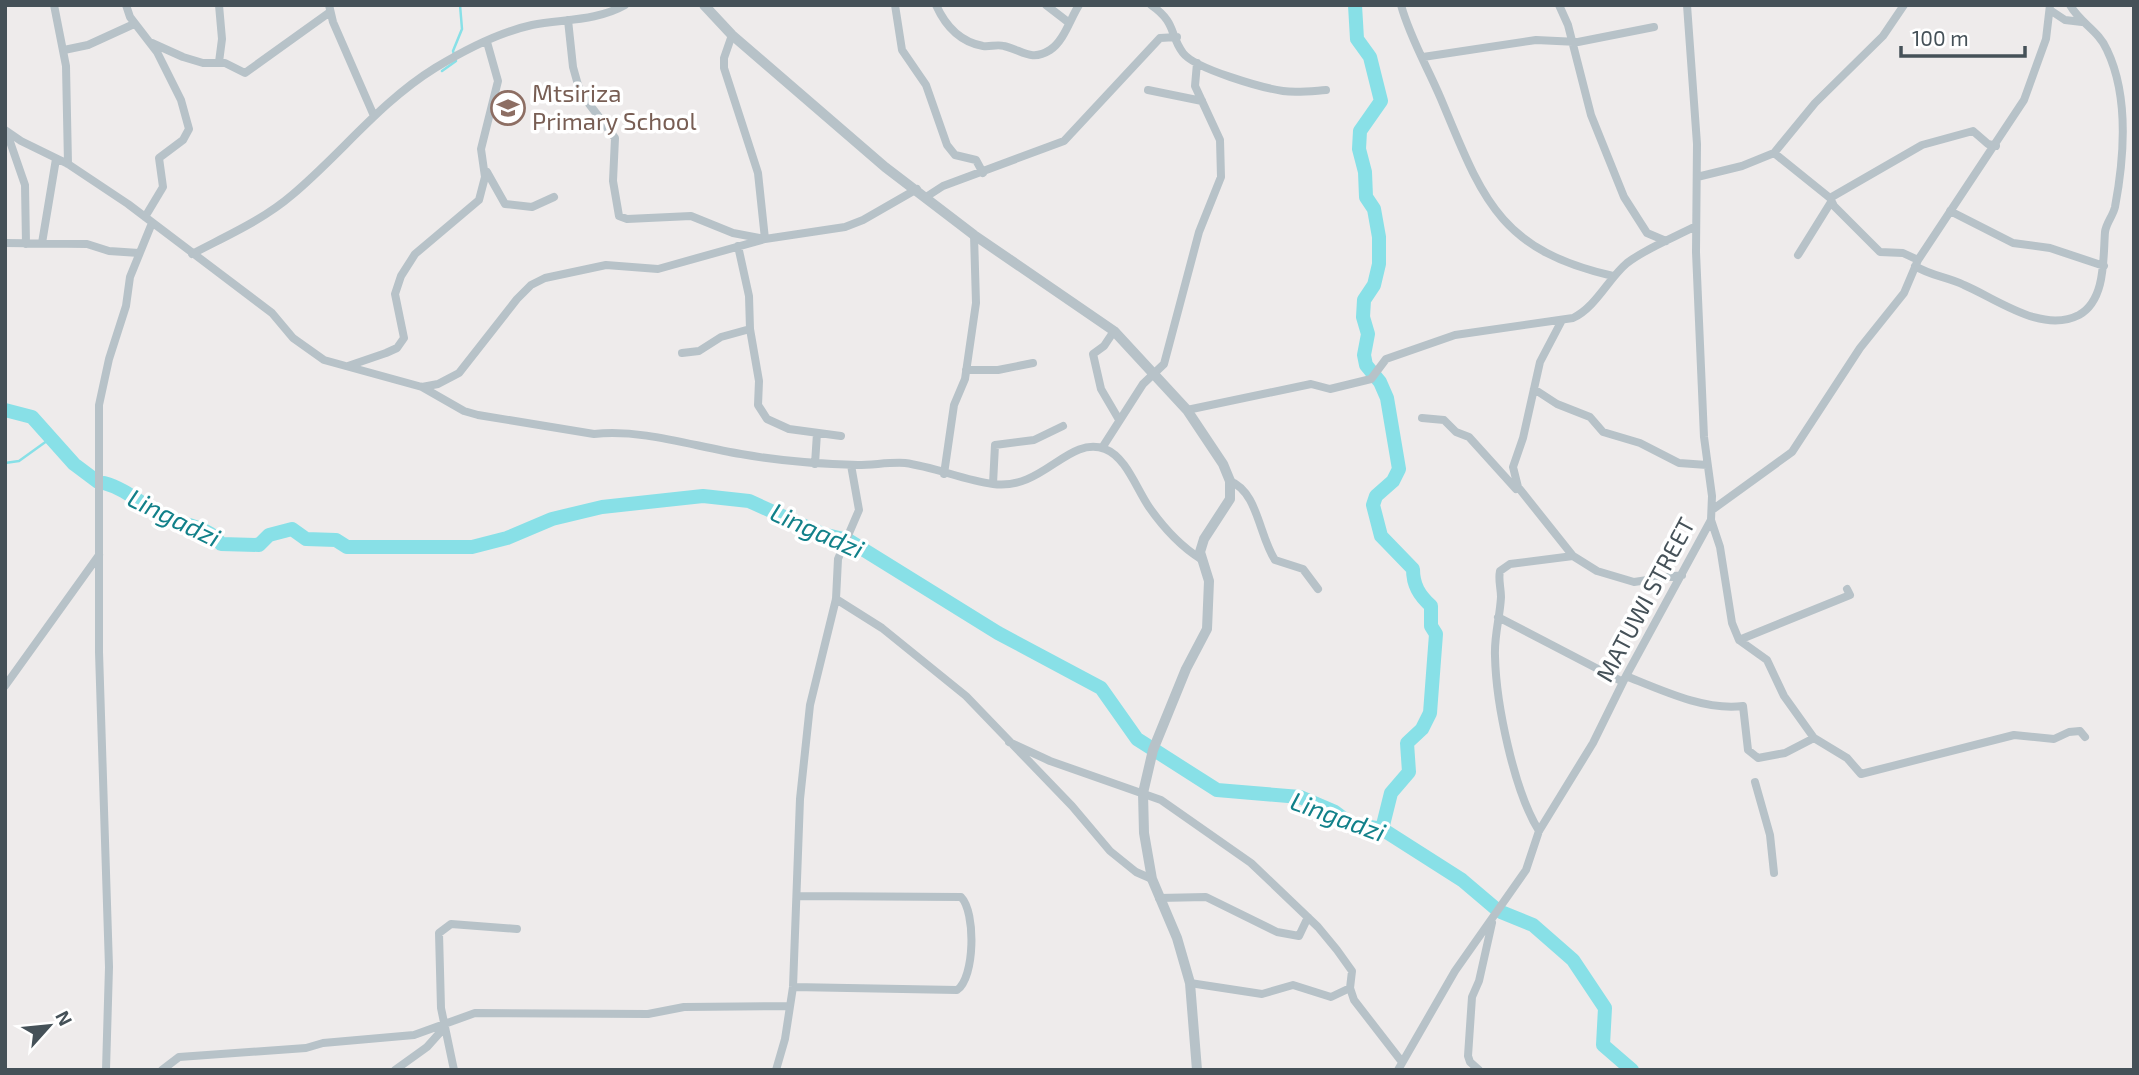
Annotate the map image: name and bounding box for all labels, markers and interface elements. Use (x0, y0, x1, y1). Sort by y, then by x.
scale bar (1901, 14, 2025, 58)
text: 100 m (1912, 25, 1969, 50)
place label: Mtsiriza Primary School (532, 78, 697, 135)
school or university icon: Mtsiriza Primary School (489, 89, 527, 127)
water label: Lingadzi (123, 481, 226, 552)
water label: Lingadzi (766, 495, 869, 564)
street label: MATUWI STREET (1589, 512, 1700, 686)
water label: Lingadzi (1287, 784, 1390, 847)
north arrow (14, 991, 84, 1061)
text: N (51, 1007, 78, 1029)

